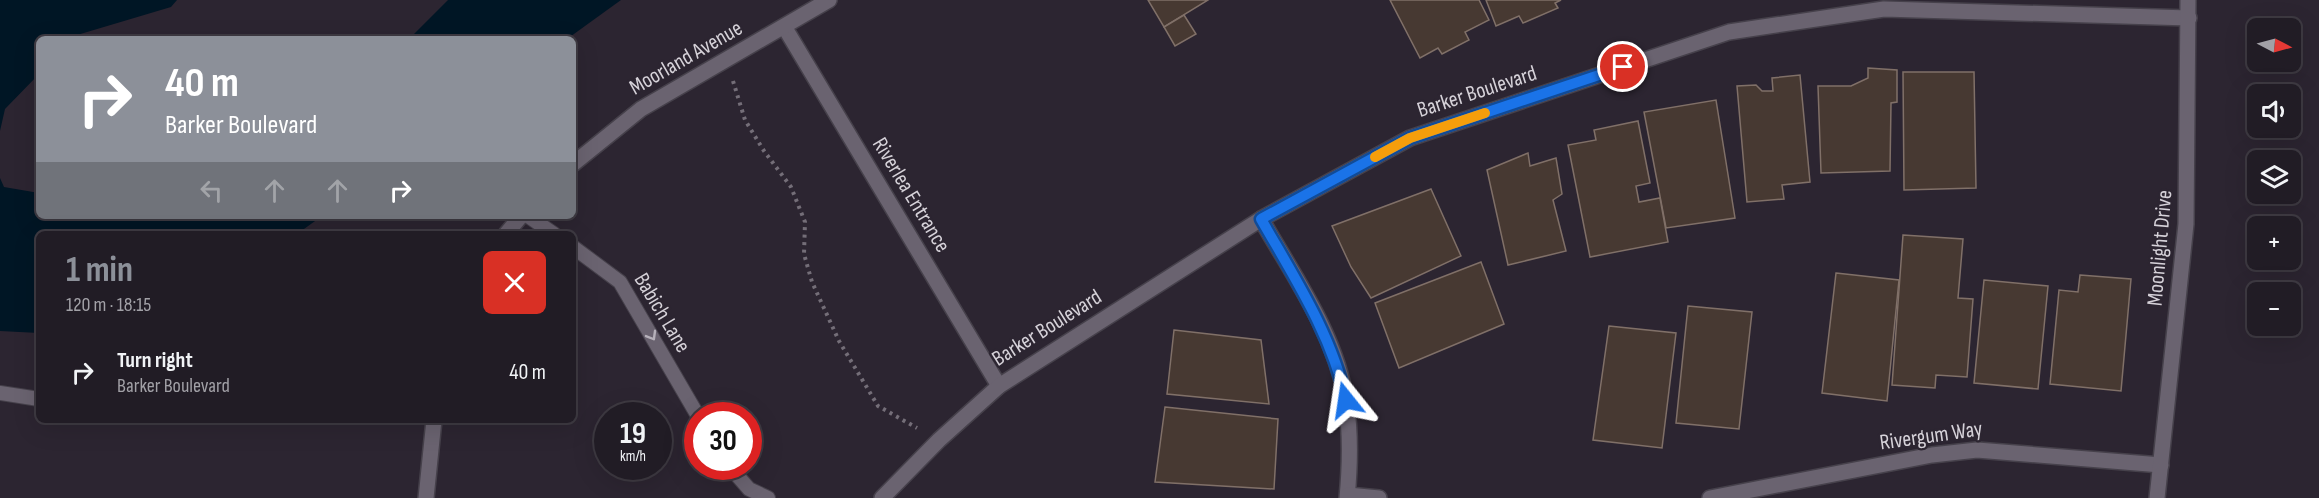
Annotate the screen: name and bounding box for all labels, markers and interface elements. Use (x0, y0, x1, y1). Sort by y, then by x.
street label: Moorland Avenue (625, 15, 747, 101)
north arrow (2247, 18, 2301, 72)
map controls (2247, 18, 2301, 336)
pin (1597, 41, 1648, 92)
icon: arrive (1606, 50, 1639, 83)
text: 40 m (165, 58, 239, 109)
icon: right (66, 60, 144, 138)
street label: Barker Boulevard (1414, 60, 1540, 124)
button: sound (2247, 84, 2301, 138)
text: Barker Boulevard (165, 109, 317, 141)
street label: Riverlea Entrance (866, 133, 956, 257)
button: layers (2247, 150, 2301, 204)
icon: left (195, 174, 228, 207)
icon: ahead (258, 174, 291, 207)
icon: ahead (321, 174, 354, 207)
icon: right (384, 174, 417, 207)
street label: Moonlight Drive (2141, 189, 2179, 307)
button: + (2247, 216, 2301, 270)
text: 1 min (66, 249, 133, 292)
button: close (483, 251, 546, 314)
street label: Babich Lane (628, 268, 696, 358)
button: − (2247, 282, 2301, 336)
street label: Barker Boulevard (987, 284, 1107, 372)
text: 120 m · 18:15 (66, 293, 151, 317)
one-way arrow (645, 330, 656, 340)
text: Turn right (117, 347, 193, 374)
icon: right (66, 356, 99, 389)
text: 40 m (509, 359, 546, 386)
position arrow (1314, 368, 1378, 432)
text: Barker Boulevard (117, 374, 230, 398)
speed limit sign: 30 (684, 402, 762, 480)
street label: Rivergum Way (1878, 415, 1985, 457)
text: 19 (620, 416, 646, 452)
text: km/h (620, 447, 646, 466)

